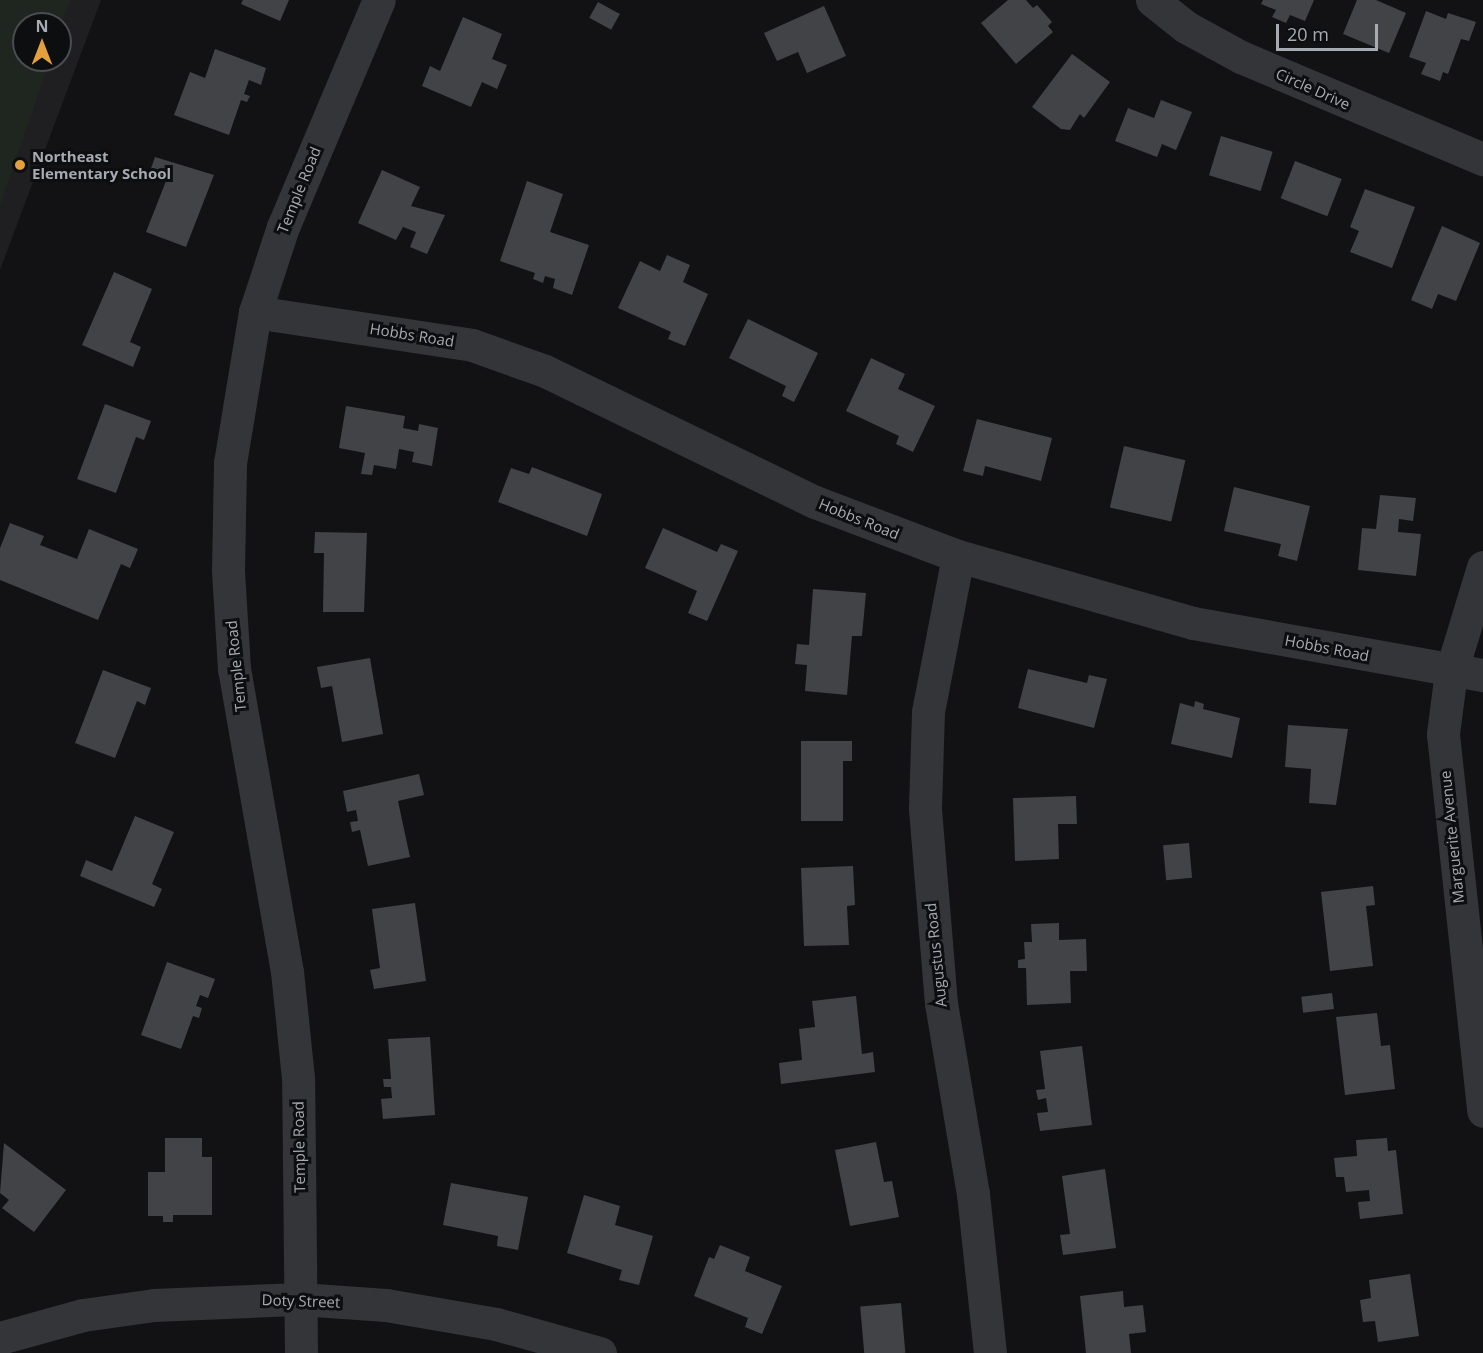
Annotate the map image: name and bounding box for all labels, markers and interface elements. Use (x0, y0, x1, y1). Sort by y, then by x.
north arrow (12, 12, 72, 72)
scale bar (1279, 12, 1381, 50)
text: N (35, 15, 49, 37)
text: 20 m (1287, 22, 1329, 46)
street label: Circle Drive (1273, 65, 1353, 113)
street label: Temple Road (273, 144, 325, 236)
place label: Northeast Elementary School (32, 147, 171, 182)
marker: Northeast Elementary School (13, 158, 27, 172)
street label: Hobbs Road (368, 319, 456, 351)
street label: Hobbs Road (816, 495, 902, 543)
street label: Temple Road (222, 619, 250, 713)
street label: Hobbs Road (1283, 631, 1371, 665)
street label: Marguerite Avenue (1436, 770, 1468, 904)
street label: Augustus Road (922, 902, 950, 1008)
street label: Temple Road (289, 1101, 309, 1193)
street label: Doty Street (261, 1291, 341, 1311)

